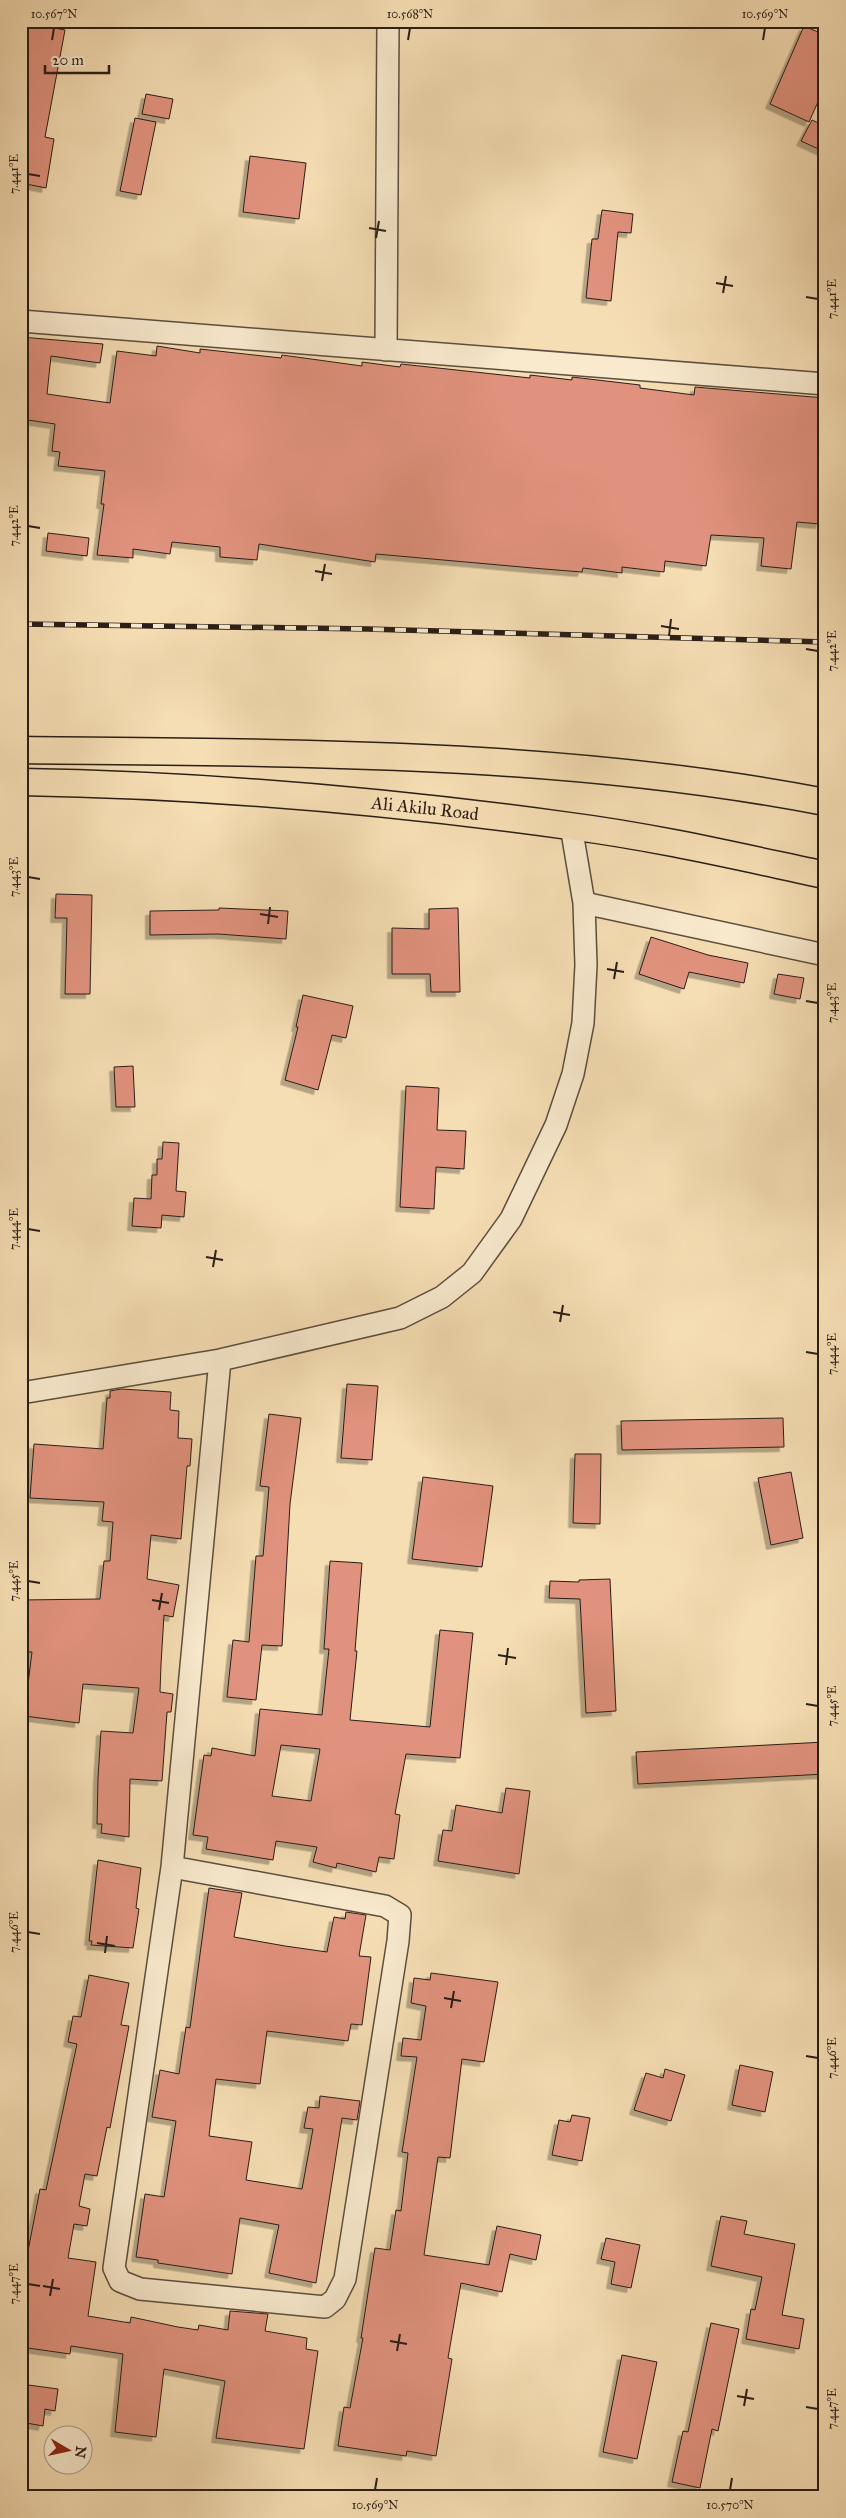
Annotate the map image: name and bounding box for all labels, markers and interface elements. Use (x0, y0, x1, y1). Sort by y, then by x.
text: 10.567°N (31, 7, 77, 21)
text: 10.568°N (387, 7, 433, 21)
text: 10.569°N (742, 7, 788, 21)
scale bar (45, 42, 109, 74)
text: 20 m (52, 51, 84, 69)
text: 7.441°E (7, 154, 21, 194)
text: 7.441°E (825, 279, 839, 319)
text: 7.442°E (7, 505, 21, 547)
text: 7.442°E (825, 630, 839, 672)
street label: Ali Akilu Road (369, 792, 480, 825)
text: 7.443°E (7, 857, 21, 897)
text: 7.443°E (825, 983, 839, 1023)
text: 7.444°E (7, 1208, 21, 1250)
text: 7.444°E (825, 1333, 839, 1375)
text: 7.445°E (7, 1560, 21, 1601)
text: 7.445°E (825, 1685, 839, 1726)
text: 7.446°E (7, 1911, 21, 1953)
text: 7.446°E (825, 2037, 839, 2079)
text: 7.447°E (7, 2263, 21, 2305)
text: 7.447°E (825, 2388, 839, 2430)
north arrow (42, 2426, 92, 2476)
text: N (71, 2445, 90, 2459)
text: 10.569°N (352, 2498, 398, 2512)
text: 10.570°N (706, 2498, 754, 2512)

